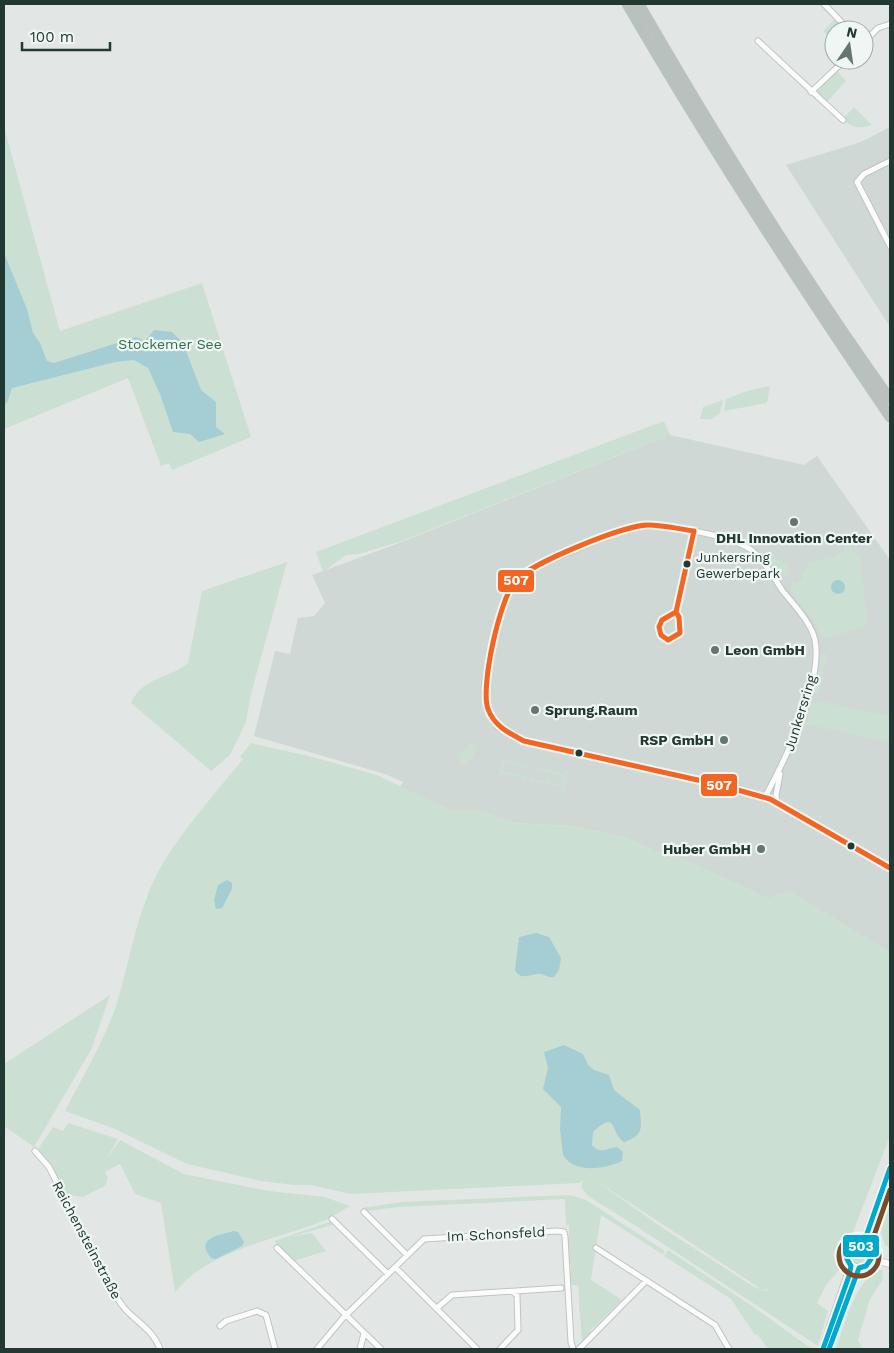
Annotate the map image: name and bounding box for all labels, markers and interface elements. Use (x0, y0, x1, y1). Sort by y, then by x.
scale bar (22, 20, 110, 52)
north arrow (824, 20, 874, 70)
text: N (845, 23, 859, 41)
text: 100 m (30, 28, 74, 46)
park label: Stockemer See (118, 336, 222, 352)
marker: DHL Innovation Center (788, 516, 800, 528)
place label: DHL Innovation Center (716, 530, 872, 546)
place label: Junkersring Gewerbepark (696, 550, 781, 581)
marker: Junkersring Gewerbepark (682, 559, 692, 569)
line badge: 507 (497, 569, 535, 593)
text: 507 (503, 572, 529, 588)
place label: Leon GmbH (725, 642, 805, 658)
marker: Leon GmbH (709, 644, 721, 656)
street label: Junkersring (781, 672, 819, 753)
place label: Sprung.Raum (545, 702, 638, 718)
marker: Sprung.Raum (529, 704, 541, 716)
place label: RSP GmbH (640, 732, 714, 748)
marker: RSP GmbH (718, 734, 730, 746)
unlabelled marker (574, 748, 584, 758)
line badge: 507 (700, 773, 738, 797)
text: 507 (706, 777, 732, 793)
place label: Huber GmbH (663, 841, 751, 857)
unlabelled marker (846, 841, 856, 851)
marker: Huber GmbH (755, 843, 767, 855)
street label: Reichensteinstraße (49, 1178, 125, 1302)
street label: Im Schonsfeld (446, 1223, 546, 1245)
line badge: 503 (842, 1234, 880, 1258)
text: 503 (848, 1238, 874, 1254)

